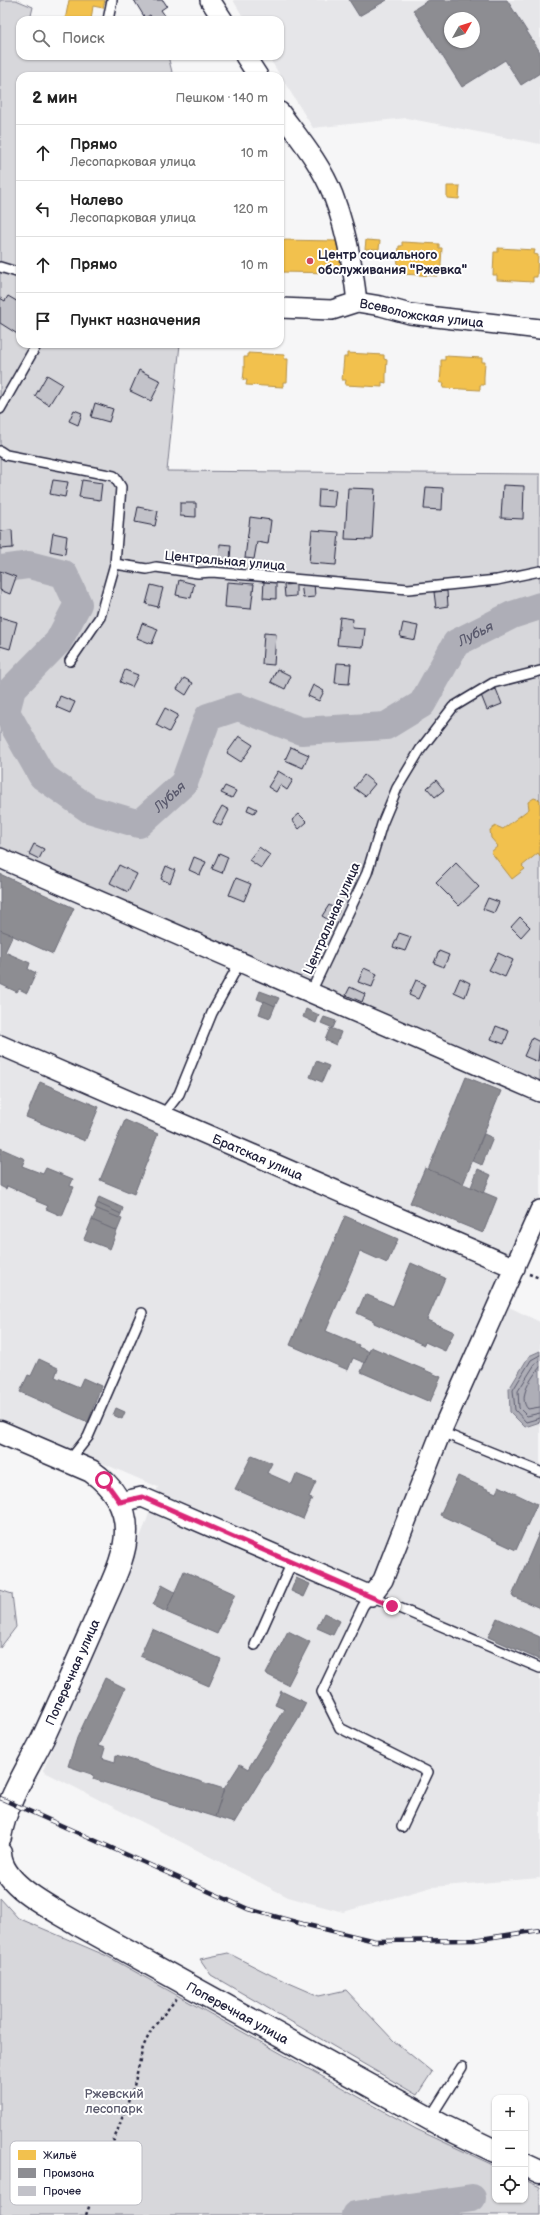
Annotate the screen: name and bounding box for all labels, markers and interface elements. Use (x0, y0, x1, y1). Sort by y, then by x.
north arrow (444, 12, 480, 48)
search box (16, 16, 284, 60)
icon: search (30, 27, 52, 49)
text: Поиск (62, 29, 105, 48)
text: 2 мин (32, 88, 78, 108)
text: Пешком · 140 m (176, 90, 268, 106)
text: Прямо (70, 135, 117, 154)
icon: ahead (32, 142, 54, 164)
text: 10 m (241, 145, 268, 161)
text: Лесопарковая улица (70, 154, 196, 170)
text: Налево (70, 191, 123, 210)
icon: left (32, 198, 54, 220)
text: 120 m (233, 201, 268, 217)
text: Лесопарковая улица (70, 210, 196, 226)
place label: Центр социального обслуживания "Ржевка" (318, 247, 467, 278)
icon: ahead (32, 254, 54, 276)
text: Прямо (70, 255, 117, 274)
marker: Центр социального обслуживания "Ржевка" (305, 256, 315, 266)
text: 10 m (241, 257, 268, 273)
street label: Всеволожская улица (358, 296, 485, 331)
icon: arrive (32, 310, 54, 332)
text: Пункт назначения (70, 311, 201, 330)
street label: Центральная улица (164, 548, 286, 574)
water label: Лубья (454, 618, 496, 650)
water label: Лубья (149, 778, 189, 816)
street label: Центральная улица (300, 860, 364, 977)
street label: Братская улица (210, 1131, 306, 1184)
route start (95, 1471, 113, 1489)
route end (383, 1597, 401, 1615)
street label: Поперечная улица (42, 1617, 104, 1728)
street label: Поперечная улица (183, 1979, 291, 2048)
park label: Ржевский лесопарк (84, 2086, 144, 2117)
map controls (492, 2095, 528, 2203)
button: + (492, 2095, 528, 2131)
button: − (492, 2131, 528, 2167)
legend (10, 2141, 142, 2205)
text: Жильё (43, 2149, 77, 2162)
text: Промзона (43, 2167, 95, 2180)
button: locate (492, 2167, 528, 2203)
text: Прочее (43, 2185, 81, 2198)

